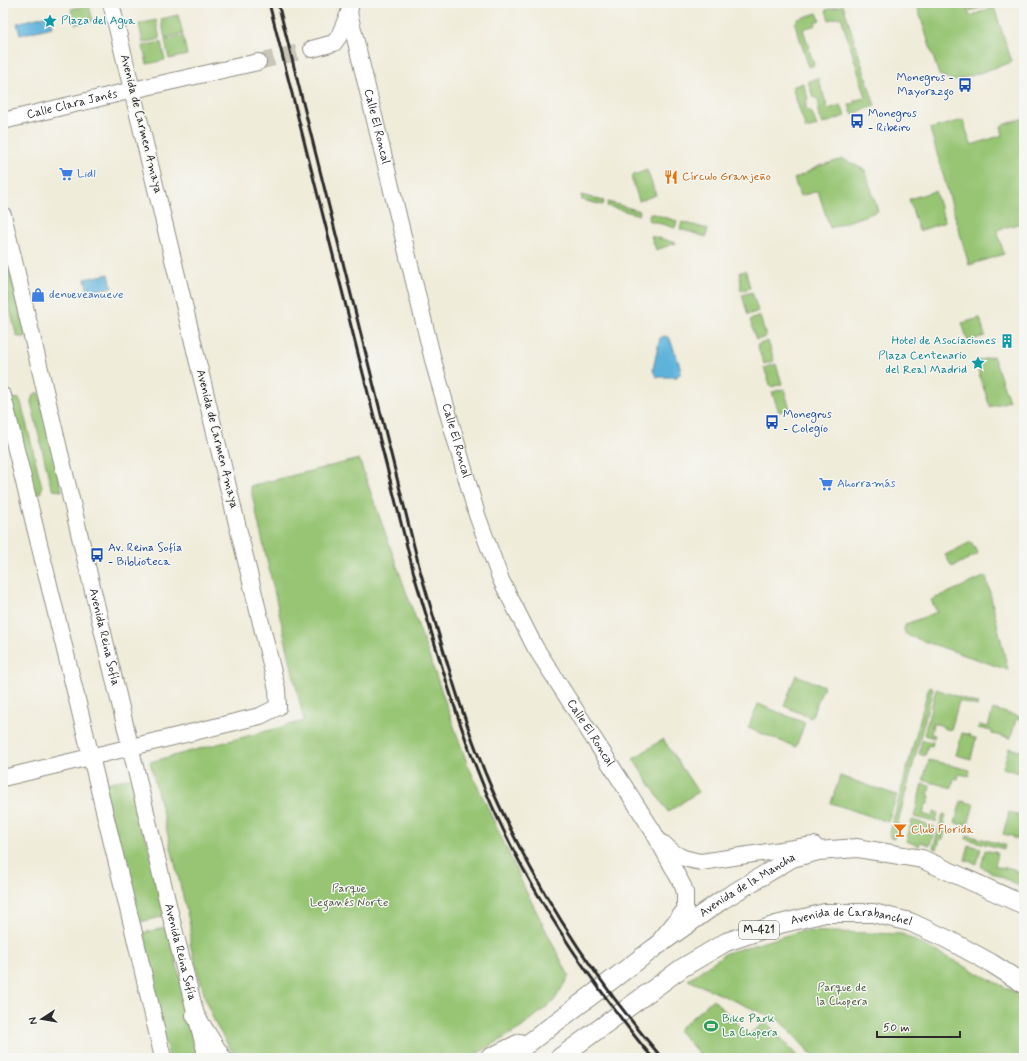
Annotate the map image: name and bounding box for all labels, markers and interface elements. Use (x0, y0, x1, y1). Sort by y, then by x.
place icon: Plaza del Agua (42, 13, 58, 29)
place label: Plaza del Agua (61, 13, 136, 29)
street label: Avenida de Carmen Amaya (116, 53, 166, 195)
place label: Monegros - Mayorazgo (897, 70, 954, 101)
bus stop icon: Monegros - Mayorazgo (957, 77, 973, 93)
street label: Calle Clara Janés (25, 86, 120, 123)
street label: Calle El Roncal (360, 87, 393, 166)
place label: Monegros - Ribeiro (868, 106, 918, 136)
bus stop icon: Monegros - Ribeiro (849, 113, 865, 129)
supermarket icon: Lidl (58, 166, 74, 182)
place label: Lidl (77, 166, 96, 182)
restaurant icon: Círculo Granjeño (663, 169, 679, 185)
place label: Círculo Granjeño (682, 169, 771, 185)
shop icon: denueveanueve (30, 287, 46, 303)
place label: denueveanueve (49, 287, 124, 303)
place label: Hotel de Asociaciones (892, 333, 996, 349)
building icon: Hotel de Asociaciones (999, 333, 1015, 349)
place label: Plaza Centenario del Real Madrid (878, 348, 967, 378)
place icon: Plaza Centenario del Real Madrid (970, 355, 986, 371)
street label: Avenida de Carmen Amaya (192, 368, 242, 510)
street label: Calle El Roncal (438, 402, 474, 480)
place label: Monegros - Colegio (783, 407, 833, 437)
bus stop icon: Monegros - Colegio (764, 414, 780, 430)
supermarket icon: Ahorramás (818, 476, 834, 492)
place label: Ahorramás (837, 476, 896, 492)
place label: Av. Reina Sofía - Biblioteca (108, 540, 183, 570)
bus stop icon: Av. Reina Sofía - Biblioteca (89, 547, 105, 563)
street label: Avenida Reina Sofía (85, 587, 123, 687)
street label: Calle El Roncal (563, 696, 618, 770)
bar icon: Club Florida (892, 822, 908, 838)
place label: Club Florida (911, 822, 974, 838)
street label: Avenida de la Mancha (696, 849, 798, 921)
park label: Parque Leganés Norte (310, 881, 388, 912)
street label: Avenida Reina Sofía (160, 902, 200, 1002)
street label: Avenida de Carabanchel (789, 905, 915, 930)
road number: M-421 (739, 921, 779, 939)
park label: Parque de la Chopera (816, 980, 868, 1010)
north arrow (22, 999, 62, 1039)
place label: Bike Park La Chopera (722, 1011, 778, 1041)
scale bar (877, 1013, 960, 1039)
text: N (26, 1016, 41, 1026)
sports icon: Bike Park La Chopera (703, 1018, 719, 1034)
text: 50 m (883, 1020, 910, 1036)

